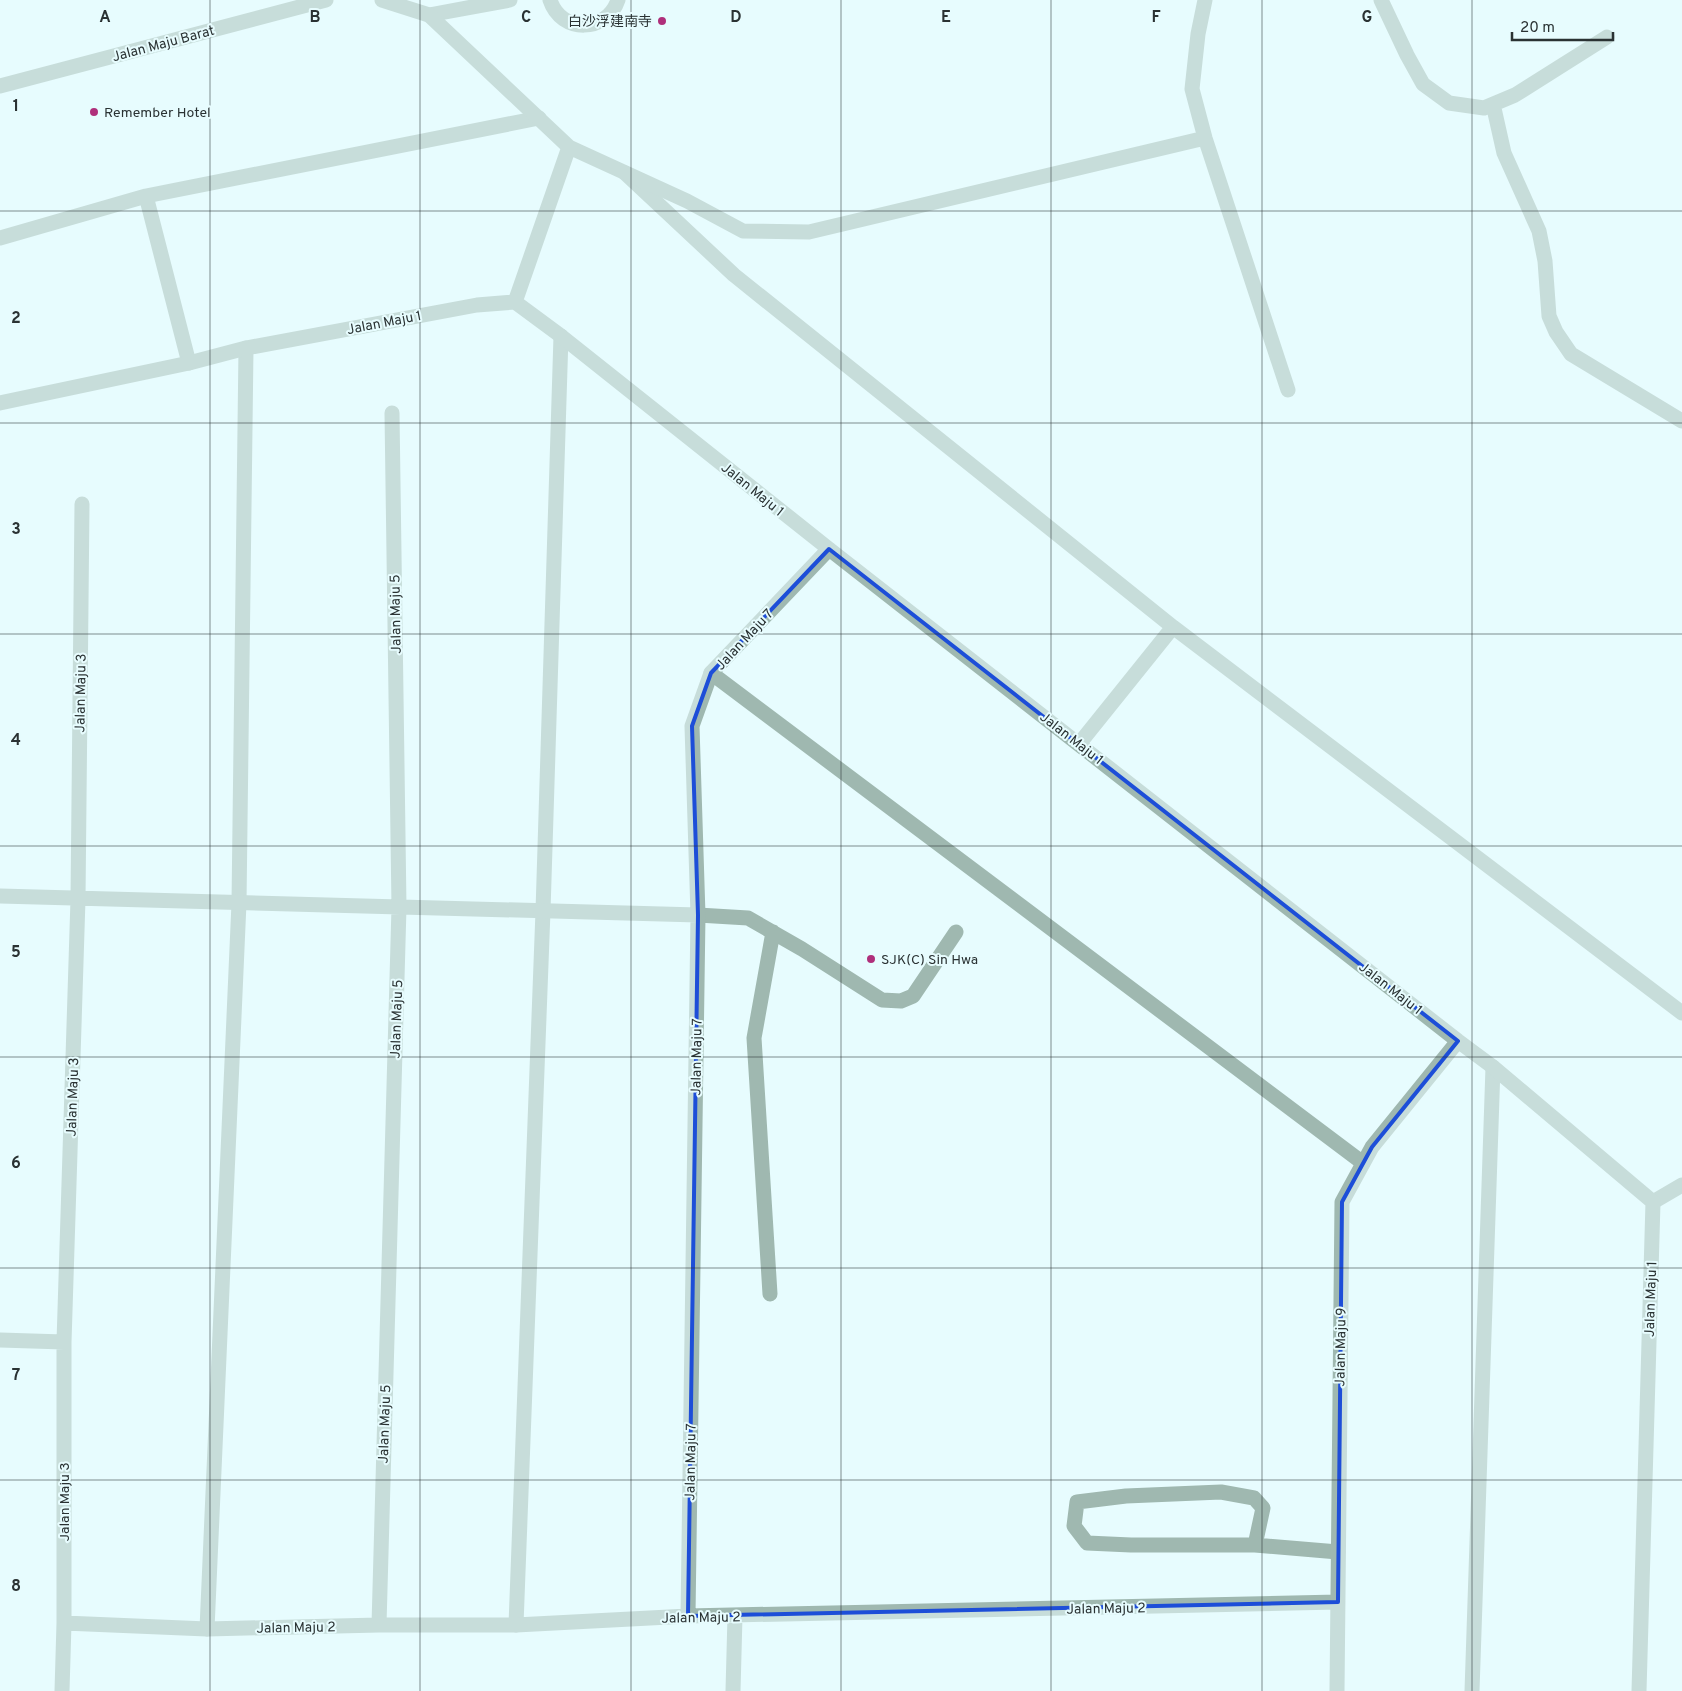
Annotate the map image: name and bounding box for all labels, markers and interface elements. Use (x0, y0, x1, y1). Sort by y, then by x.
text: A (99, 8, 111, 28)
text: B (309, 8, 321, 28)
text: C (521, 8, 531, 28)
text: D (730, 8, 742, 28)
text: E (941, 8, 951, 28)
text: F (1151, 8, 1161, 28)
text: G (1362, 8, 1372, 28)
scale bar (1512, 10, 1613, 42)
place label: 白沙浮建南寺 (568, 14, 652, 31)
marker: 白沙浮建南寺 (656, 15, 668, 27)
text: 20 m (1520, 19, 1555, 38)
street label: Jalan Maju Barat (110, 23, 216, 66)
text: 1 (13, 97, 19, 117)
place label: Remember Hotel (104, 105, 211, 122)
marker: Remember Hotel (88, 106, 100, 118)
street label: Jalan Maju 1 (345, 308, 423, 339)
text: 2 (11, 309, 21, 329)
street label: Jalan Maju 1 (717, 460, 787, 521)
text: 3 (11, 520, 21, 540)
street label: Jalan Maju 5 (387, 574, 406, 654)
street label: Jalan Maju 7 (712, 606, 778, 674)
street label: Jalan Maju 3 (72, 653, 91, 733)
street label: Jalan Maju 1 (1036, 709, 1106, 769)
text: 4 (11, 731, 21, 751)
text: 5 (11, 943, 21, 963)
place label: SJK(C) Sin Hwa (881, 952, 978, 969)
marker: SJK(C) Sin Hwa (865, 953, 877, 965)
street label: Jalan Maju 1 (1355, 959, 1425, 1019)
street label: Jalan Maju 5 (388, 979, 407, 1059)
street label: Jalan Maju 7 (688, 1018, 707, 1096)
street label: Jalan Maju 3 (64, 1057, 83, 1137)
text: 6 (11, 1154, 21, 1174)
street label: Jalan Maju 1 (1642, 1261, 1661, 1337)
street label: Jalan Maju 9 (1332, 1307, 1351, 1387)
text: 7 (12, 1366, 20, 1386)
street label: Jalan Maju 5 (376, 1384, 395, 1464)
street label: Jalan Maju 7 (682, 1423, 701, 1501)
street label: Jalan Maju 3 (57, 1462, 74, 1542)
text: 8 (11, 1577, 21, 1597)
street label: Jalan Maju 2 (1066, 1600, 1146, 1619)
street label: Jalan Maju 2 (661, 1609, 741, 1628)
street label: Jalan Maju 2 (256, 1619, 336, 1638)

